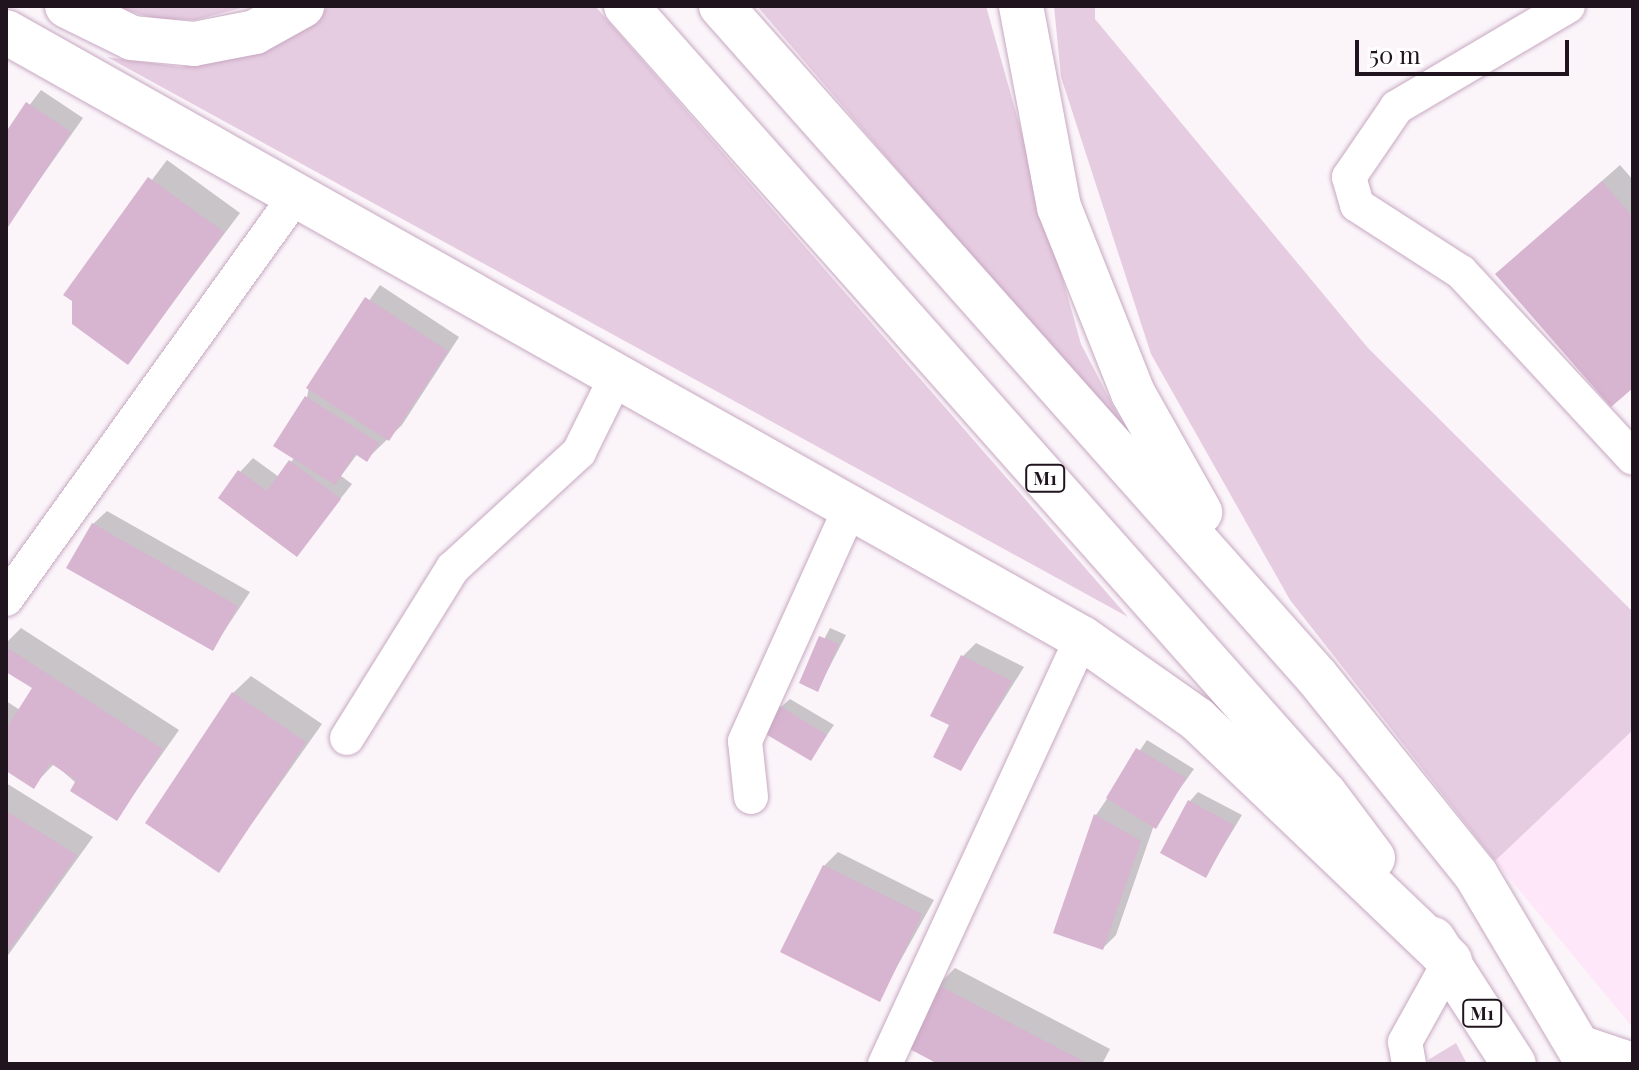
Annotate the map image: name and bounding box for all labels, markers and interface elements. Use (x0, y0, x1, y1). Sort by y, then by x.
scale bar (1359, 24, 1573, 74)
text: 50 m (1369, 38, 1421, 70)
road number: M1 (1025, 464, 1065, 492)
road number: M1 (1462, 999, 1502, 1027)

